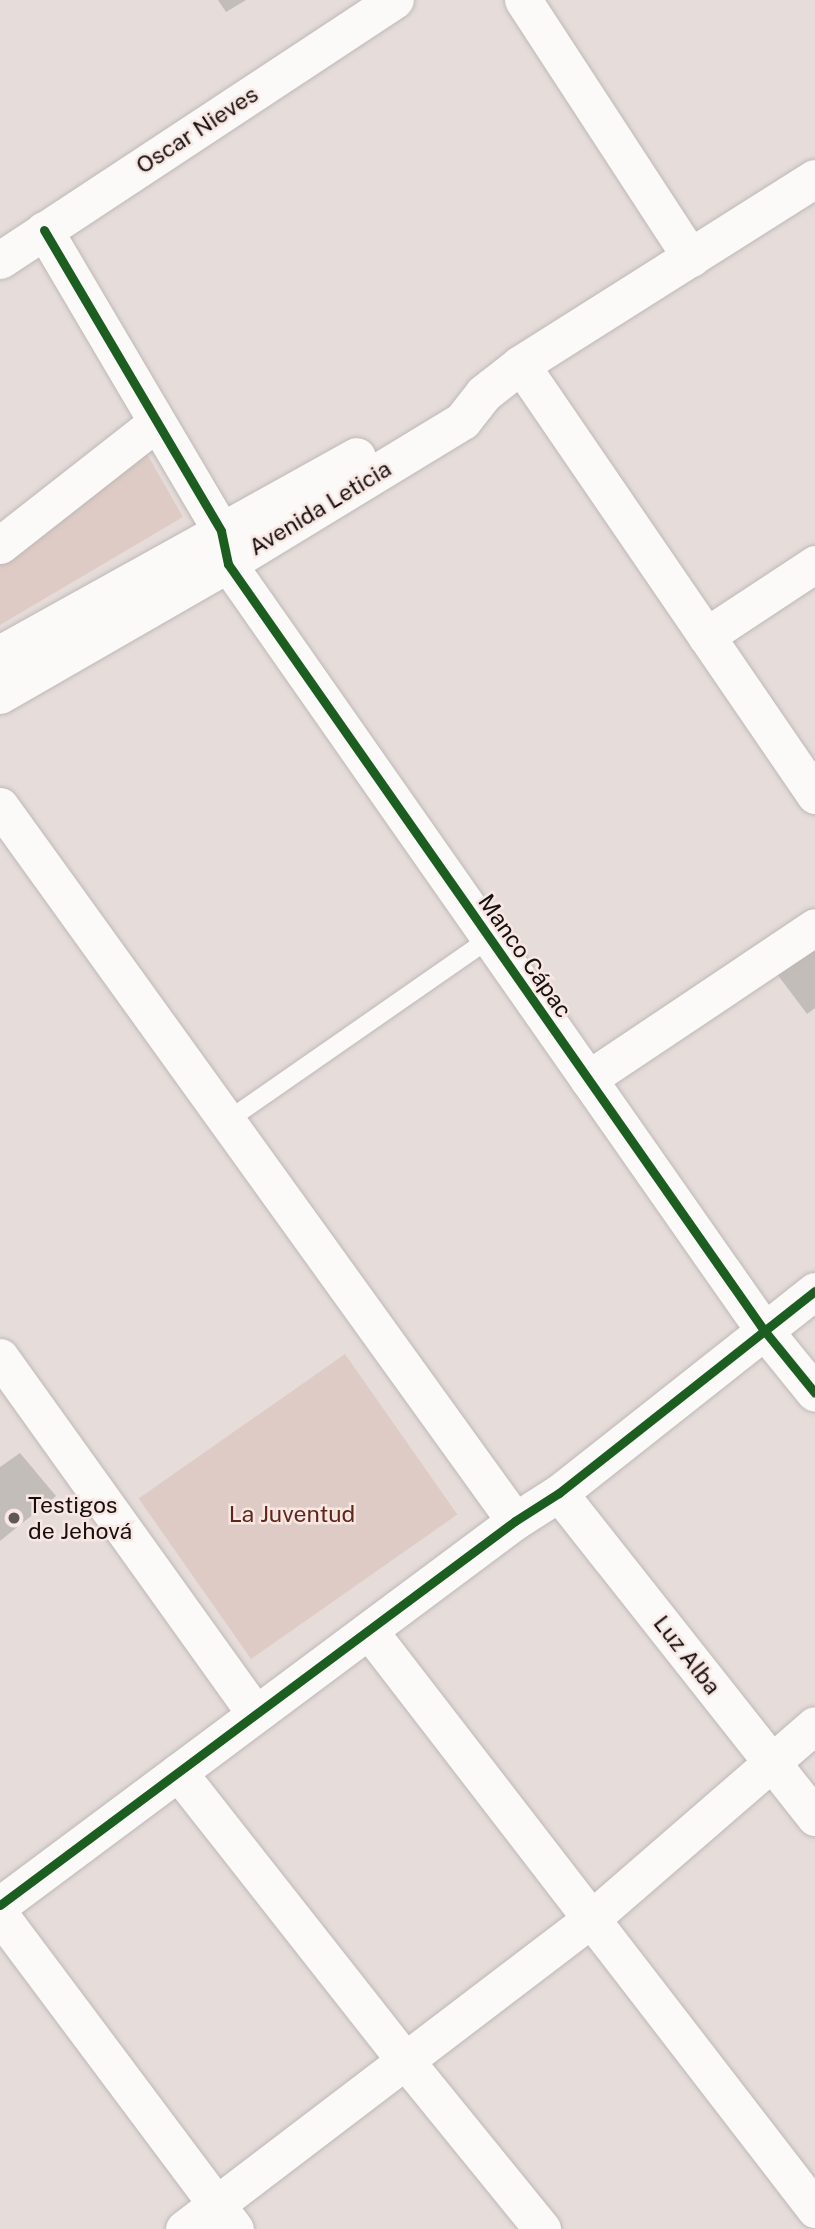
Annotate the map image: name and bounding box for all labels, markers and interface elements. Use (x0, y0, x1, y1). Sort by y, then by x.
street label: Oscar Nieves (131, 80, 263, 180)
street label: Avenida Leticia (244, 455, 396, 561)
street label: Manco Cápac (472, 889, 578, 1023)
place label: Testigos de Jehová (28, 1491, 132, 1545)
park label: La Juventud (229, 1500, 355, 1528)
marker: Testigos de Jehová (6, 1510, 22, 1526)
street label: Luz Alba (648, 1610, 726, 1700)

